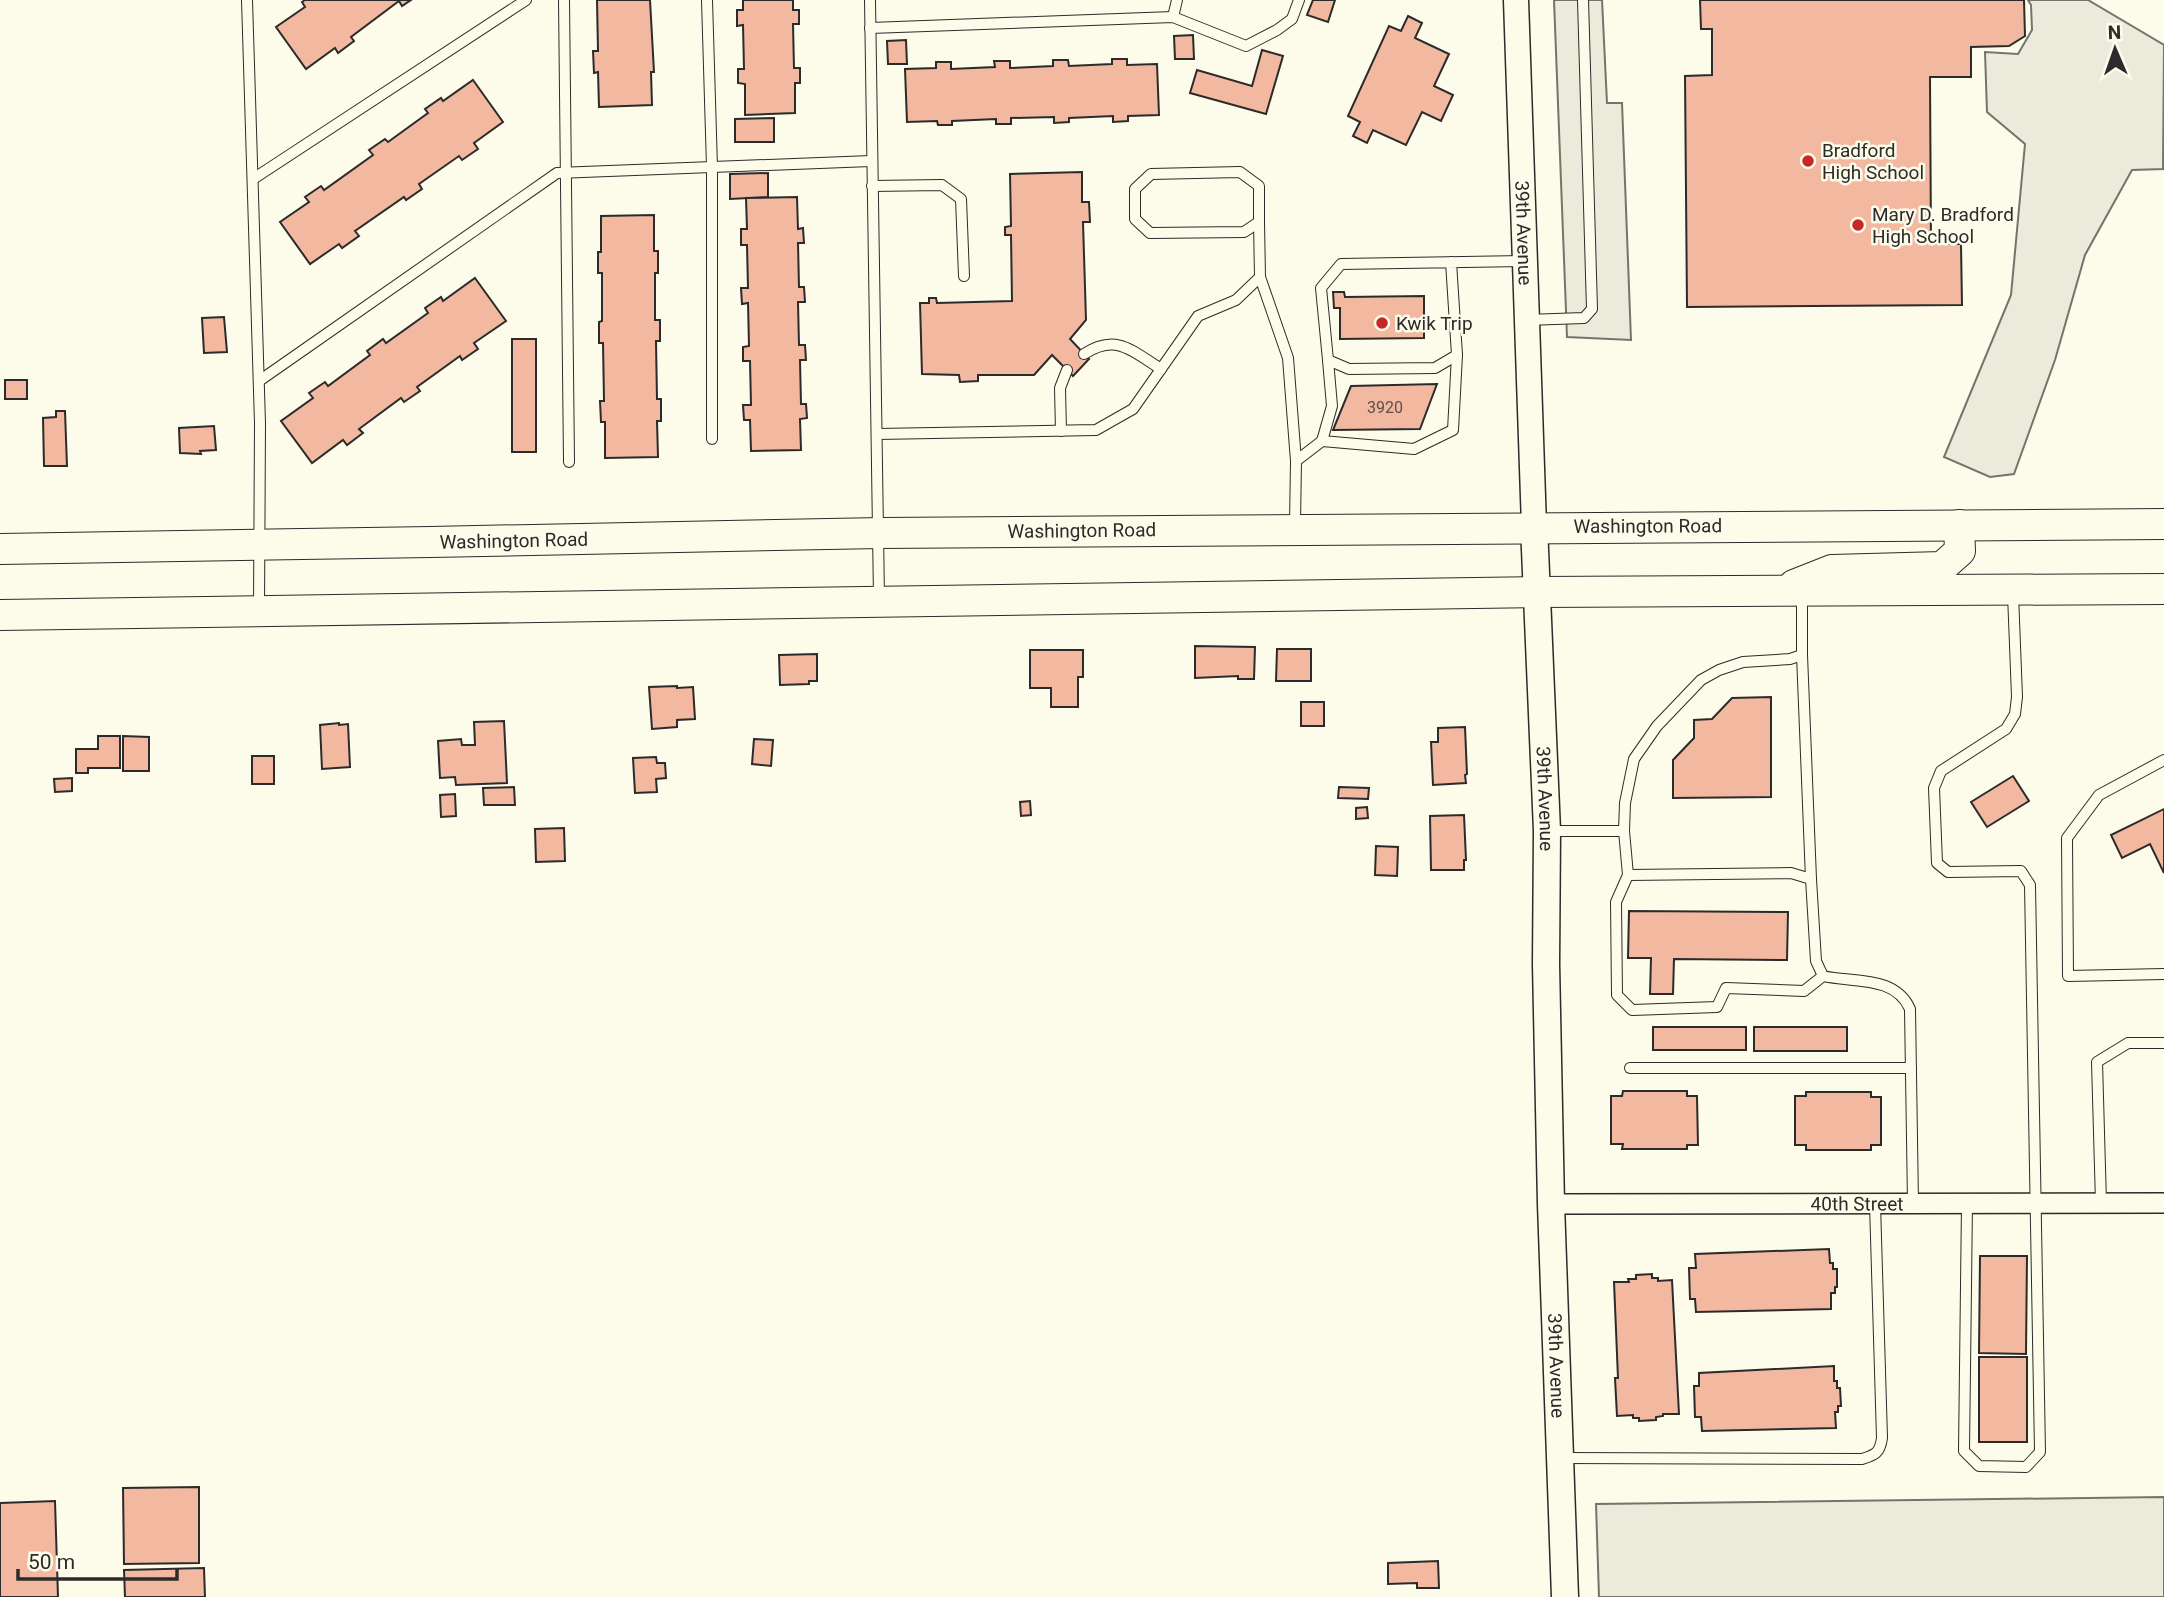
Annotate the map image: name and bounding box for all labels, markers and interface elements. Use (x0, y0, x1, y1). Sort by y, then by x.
north arrow (2080, 14, 2150, 84)
text: N (2107, 21, 2122, 44)
place label: Bradford High School (1822, 139, 1924, 184)
marker: Bradford High School (1800, 153, 1816, 169)
street label: 39th Avenue (1510, 180, 1537, 286)
place label: Mary D. Bradford High School (1872, 203, 2014, 248)
marker: Mary D. Bradford High School (1850, 217, 1866, 233)
place label: Kwik Trip (1396, 312, 1473, 335)
marker: Kwik Trip (1374, 315, 1390, 331)
house number: 3920 (1367, 398, 1403, 417)
street label: Washington Road (1573, 514, 1722, 538)
street label: Washington Road (1007, 518, 1156, 543)
street label: Washington Road (439, 528, 588, 554)
street label: 39th Avenue (1531, 746, 1558, 851)
street label: 40th Street (1811, 1192, 1903, 1216)
street label: 39th Avenue (1543, 1313, 1570, 1418)
scale bar (18, 1538, 177, 1582)
text: 50 m (28, 1550, 75, 1574)

